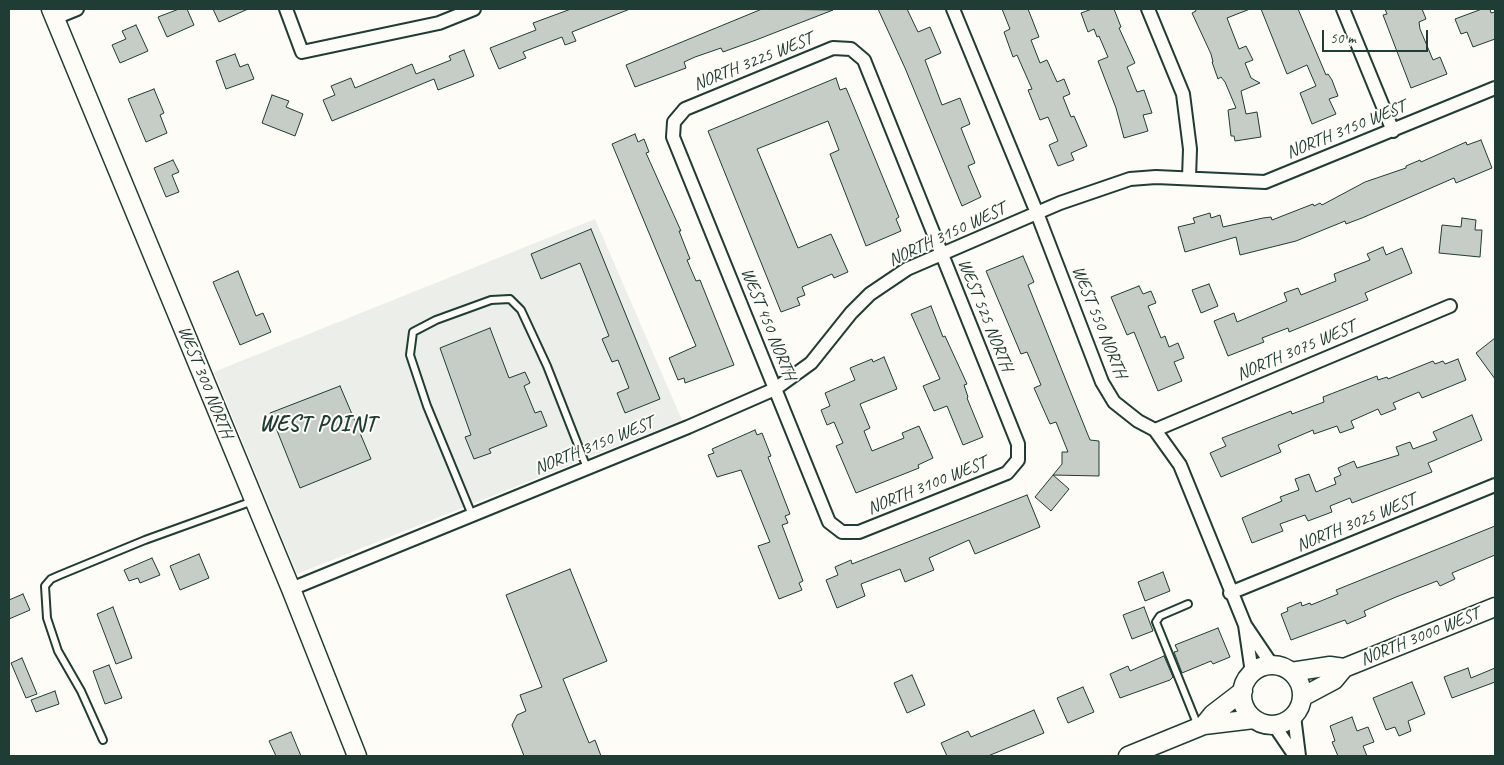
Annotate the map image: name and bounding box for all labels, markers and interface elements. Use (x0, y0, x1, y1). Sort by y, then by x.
scale bar (1324, 20, 1430, 52)
street label: NORTH 3225 WEST (690, 28, 816, 96)
text: 50 m (1330, 29, 1356, 48)
street label: NORTH 3150 WEST (1283, 96, 1409, 164)
street label: NORTH 3150 WEST (885, 198, 1009, 272)
street label: WEST 525 NORTH (953, 256, 1017, 374)
street label: WEST 550 NORTH (1067, 263, 1131, 381)
street label: WEST 450 NORTH (736, 265, 800, 383)
street label: NORTH 3075 WEST (1233, 316, 1359, 386)
street label: WEST 300 NORTH (173, 323, 237, 441)
district label: WEST POINT (259, 412, 377, 438)
street label: NORTH 3150 WEST (531, 412, 657, 480)
street label: NORTH 3100 WEST (864, 452, 990, 520)
street label: NORTH 3025 WEST (1293, 489, 1419, 557)
street label: NORTH 3000 WEST (1357, 603, 1483, 671)

